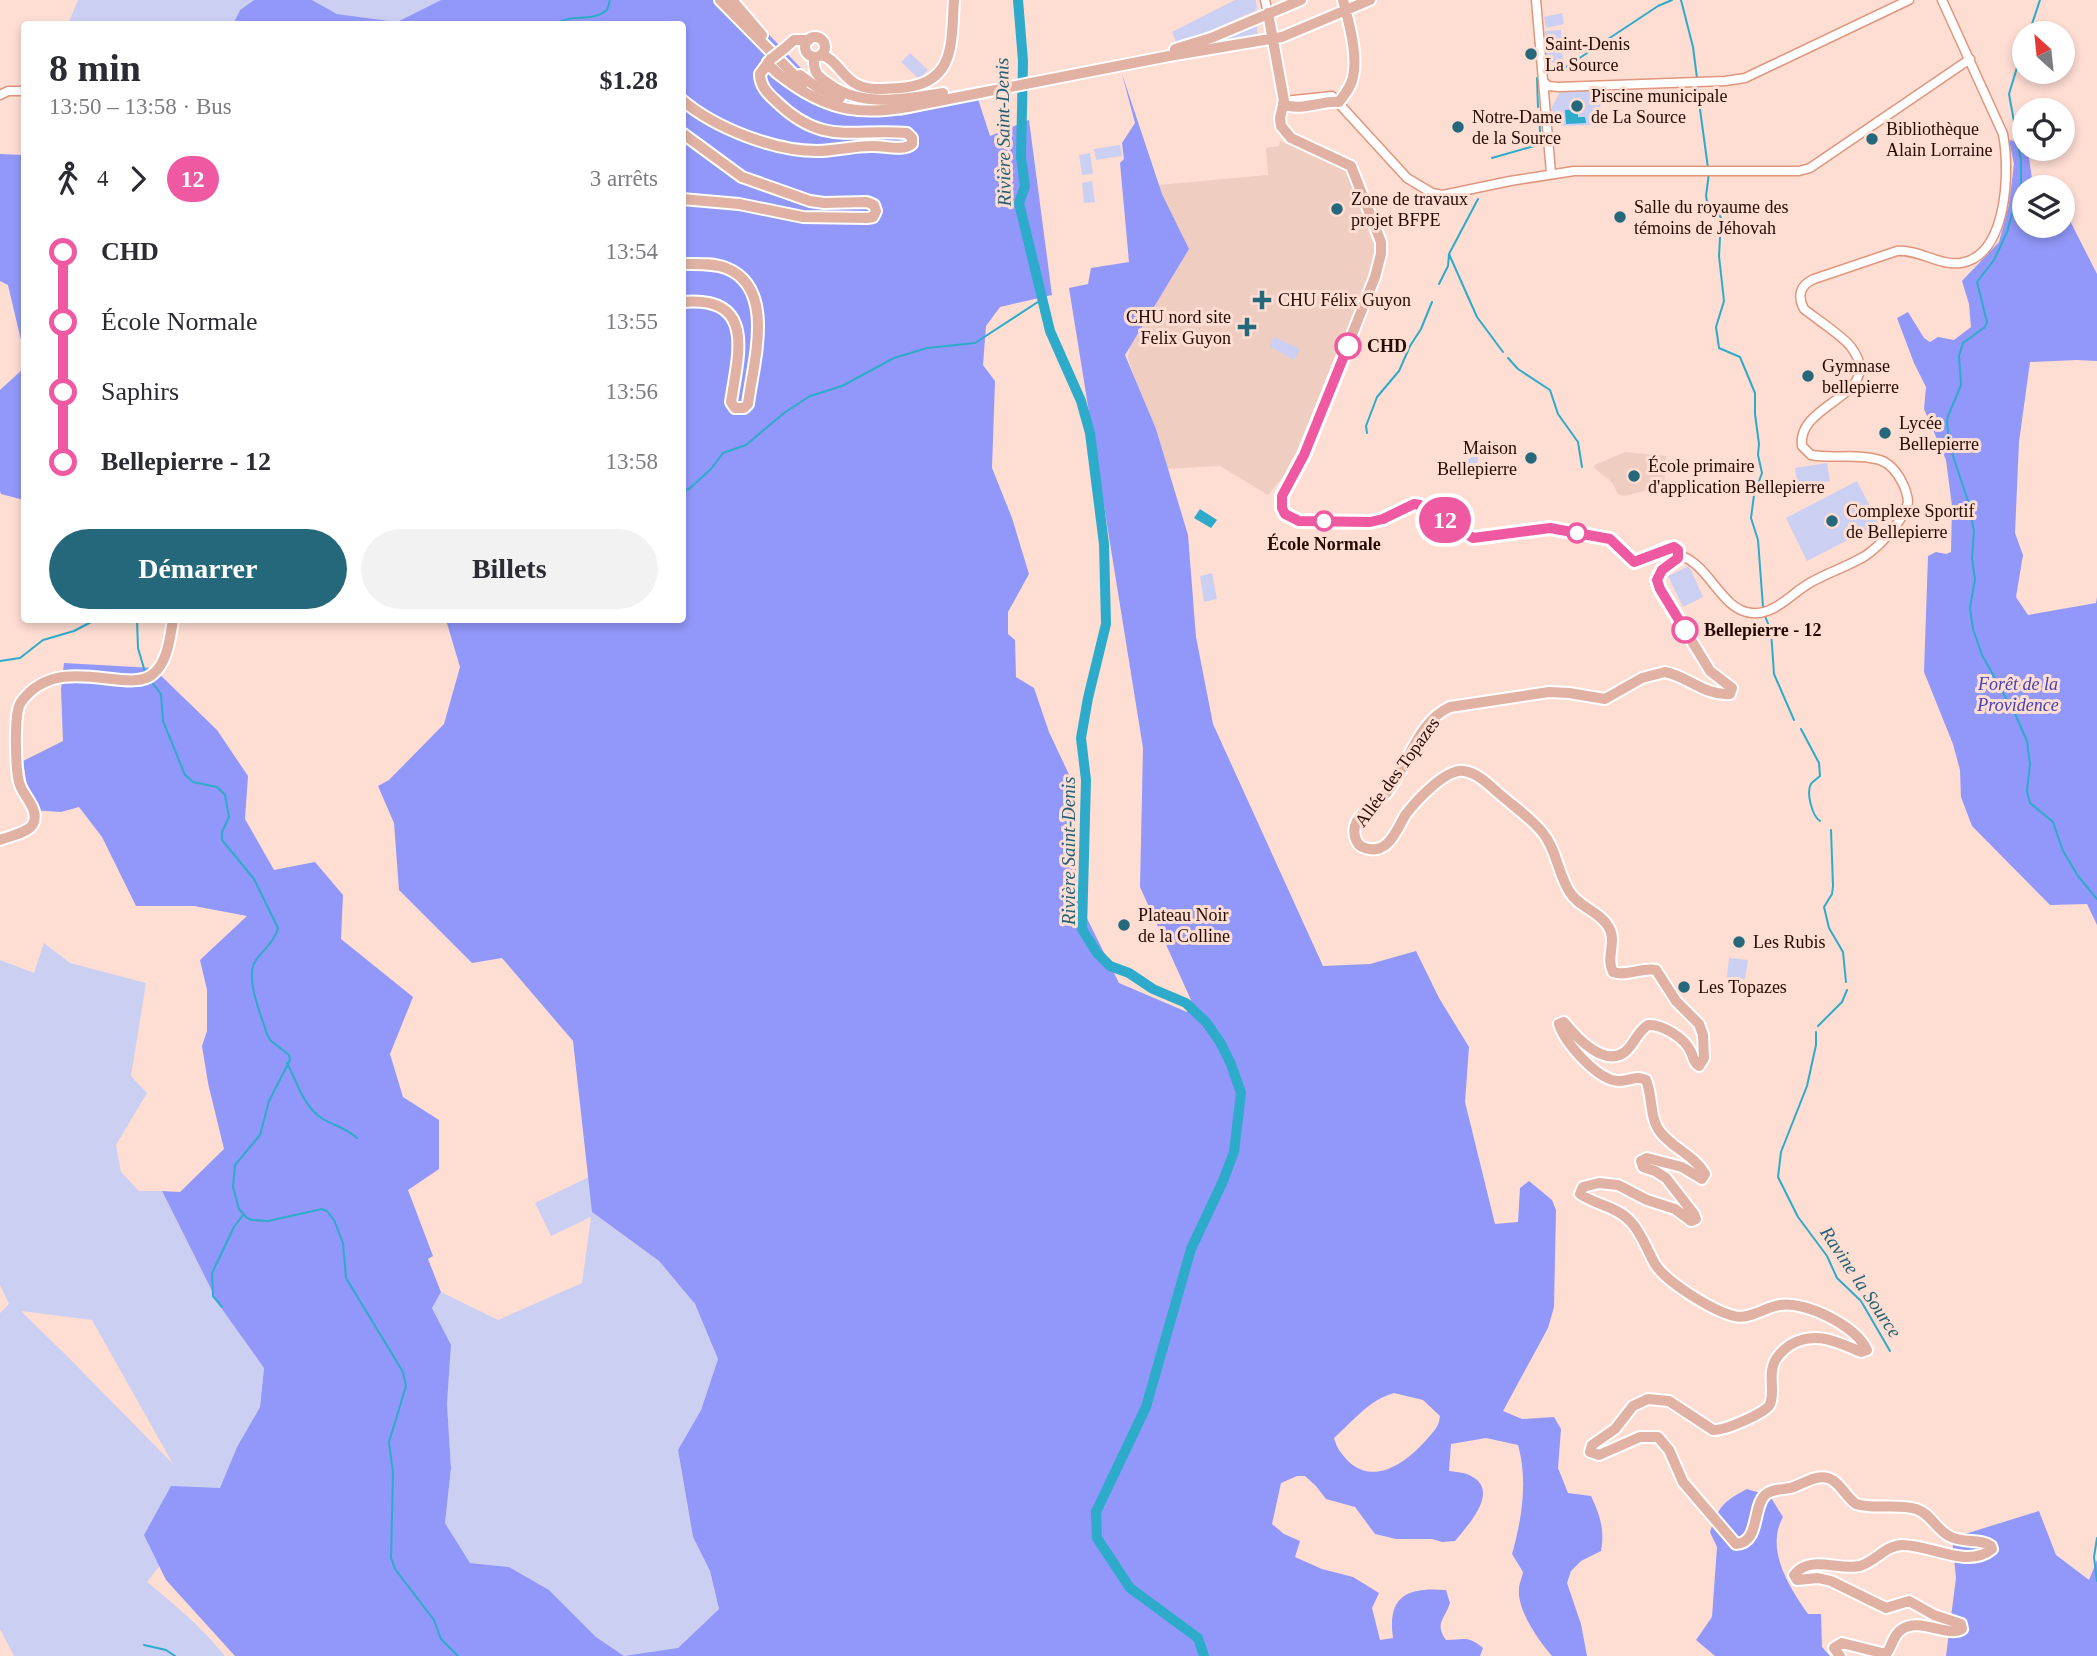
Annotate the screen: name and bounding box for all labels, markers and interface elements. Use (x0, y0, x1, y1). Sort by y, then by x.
north arrow (2012, 21, 2076, 84)
map controls (2012, 21, 2075, 238)
place label: Saint-Denis La Source (1545, 34, 1630, 75)
marker: Saint-Denis La Source (1523, 46, 1539, 62)
text: 8 min (49, 47, 141, 89)
water label: Rivière Saint-Denis (991, 58, 1015, 207)
text: $1.28 (600, 66, 658, 95)
place label: Piscine municipale de La Source (1591, 86, 1727, 127)
text: 13:50 – 13:58 · Bus (49, 94, 232, 119)
marker: Piscine municipale de La Source (1569, 98, 1585, 114)
button: locate (2012, 98, 2075, 161)
place label: Notre-Dame de la Source (1472, 107, 1562, 148)
marker: Notre-Dame de la Source (1450, 119, 1466, 135)
place label: Bibliothèque Alain Lorraine (1886, 119, 1992, 160)
marker: Bibliothèque Alain Lorraine (1864, 131, 1880, 147)
icon: walk (49, 160, 87, 198)
icon: forward (119, 160, 157, 198)
text: 4 (97, 166, 109, 191)
text: 12 (181, 166, 205, 192)
text: 3 arrêts (590, 166, 658, 191)
button: layers (2012, 175, 2075, 238)
place label: Zone de travaux projet BFPE (1351, 189, 1468, 230)
place label: Salle du royaume des témoins de Jéhovah (1634, 197, 1788, 238)
marker: Zone de travaux projet BFPE (1329, 201, 1345, 217)
marker: Salle du royaume des témoins de Jéhovah (1612, 209, 1628, 225)
text: CHD (101, 237, 159, 266)
text: 13:54 (606, 239, 658, 264)
marker: CHU Félix Guyon (1252, 290, 1272, 310)
place label: CHU Félix Guyon (1278, 290, 1411, 310)
text: École Normale (101, 307, 258, 336)
place label: CHU nord site Felix Guyon (1126, 307, 1231, 348)
text: 13:55 (606, 309, 658, 334)
marker: CHU nord site Felix Guyon (1237, 317, 1257, 337)
marker: CHD (1335, 333, 1361, 359)
place label: CHD (1367, 336, 1407, 356)
place label: Gymnase bellepierre (1822, 356, 1899, 397)
marker: Gymnase bellepierre (1800, 368, 1816, 384)
text: Saphirs (101, 377, 179, 406)
text: 13:56 (606, 379, 658, 404)
place label: Lycée Bellepierre (1899, 413, 1979, 454)
marker: Lycée Bellepierre (1877, 425, 1893, 441)
place label: Maison Bellepierre (1437, 438, 1517, 479)
text: Bellepierre - 12 (101, 447, 271, 476)
text: 13:58 (606, 449, 658, 474)
marker: Maison Bellepierre (1523, 450, 1539, 466)
place label: École primaire d'application Bellepierre (1648, 455, 1825, 497)
marker: École primaire d'application Bellepierre (1626, 468, 1642, 484)
line badge: 12 (1414, 497, 1476, 543)
place label: Complexe Sportif de Bellepierre (1846, 501, 1975, 542)
text: 12 (1433, 507, 1457, 533)
marker: École Normale (1314, 511, 1334, 531)
marker: Complexe Sportif de Bellepierre (1824, 513, 1840, 529)
unlabelled marker (1567, 523, 1587, 543)
button: Démarrer (49, 529, 347, 609)
button: Billets (361, 529, 658, 609)
place label: École Normale (1267, 533, 1381, 554)
marker: Bellepierre - 12 (1672, 617, 1698, 643)
place label: Bellepierre - 12 (1704, 620, 1822, 640)
park label: Forêt de la Providence (1976, 674, 2059, 715)
street label: Allée des Topazes (1351, 713, 1443, 831)
water label: Rivière Saint-Denis (1058, 777, 1079, 926)
place label: Plateau Noir de la Colline (1138, 905, 1230, 946)
marker: Plateau Noir de la Colline (1116, 917, 1132, 933)
place label: Les Rubis (1753, 932, 1826, 952)
marker: Les Rubis (1731, 934, 1747, 950)
place label: Les Topazes (1698, 977, 1787, 997)
marker: Les Topazes (1676, 979, 1692, 995)
water label: Ravine la Source (1816, 1222, 1906, 1341)

